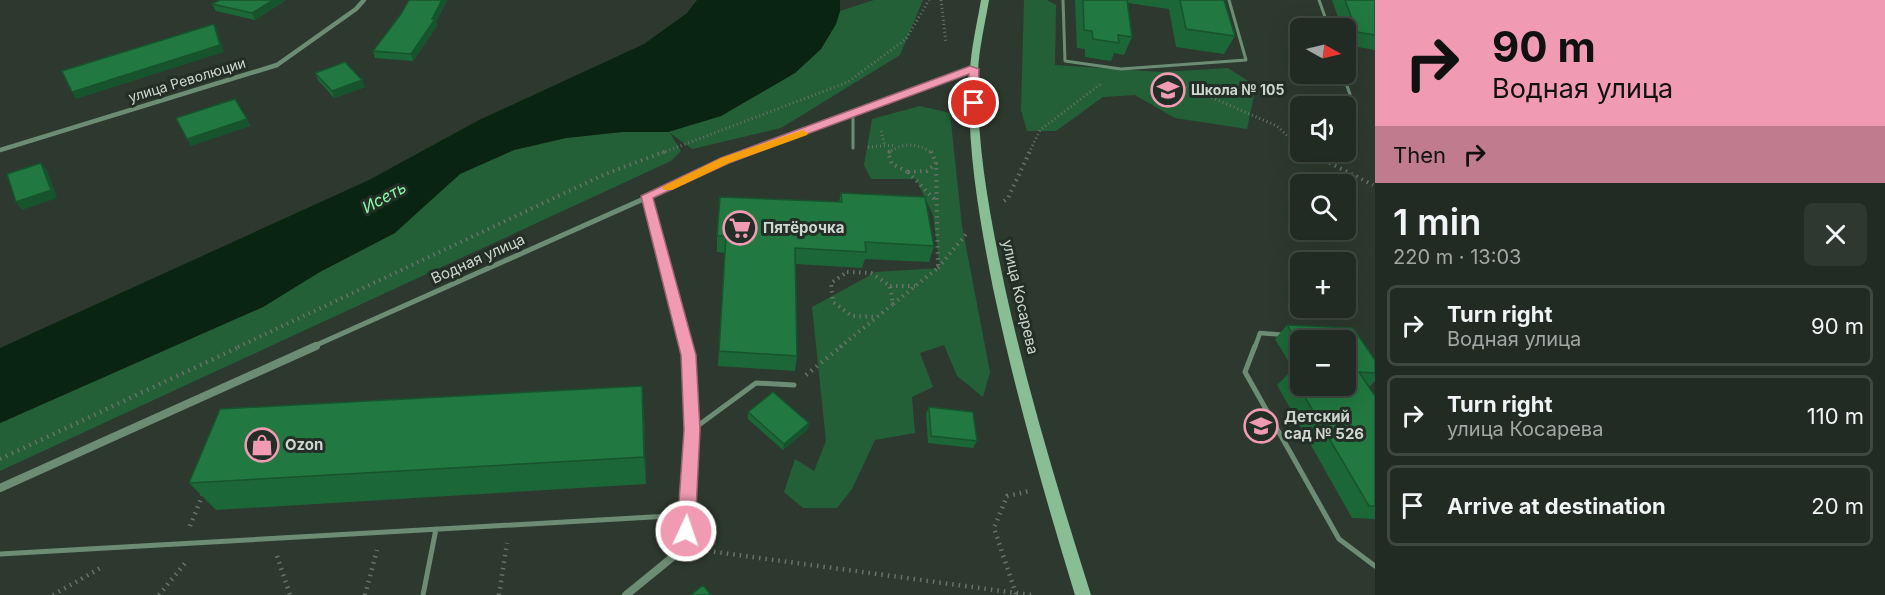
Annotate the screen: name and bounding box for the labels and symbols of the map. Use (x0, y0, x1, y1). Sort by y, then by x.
north arrow (1290, 18, 1356, 84)
street label: улица Революции (126, 54, 248, 105)
school or university icon: Школа № 105 (1150, 72, 1186, 108)
pin (948, 77, 999, 128)
place label: Школа № 105 (1191, 81, 1284, 98)
water label: Исеть (359, 177, 409, 217)
supermarket icon: Пятёрочка (722, 210, 758, 246)
place label: Пятёрочка (763, 218, 844, 237)
street label: Водная улица (428, 229, 528, 288)
street label: улица Косарева (998, 238, 1043, 356)
place label: Детcкий сад № 526 (1284, 407, 1364, 443)
school or university icon: Детcкий сад № 526 (1243, 408, 1279, 444)
shop icon: Ozon (244, 427, 280, 463)
place label: Ozon (285, 435, 323, 454)
position arrow (654, 499, 718, 563)

